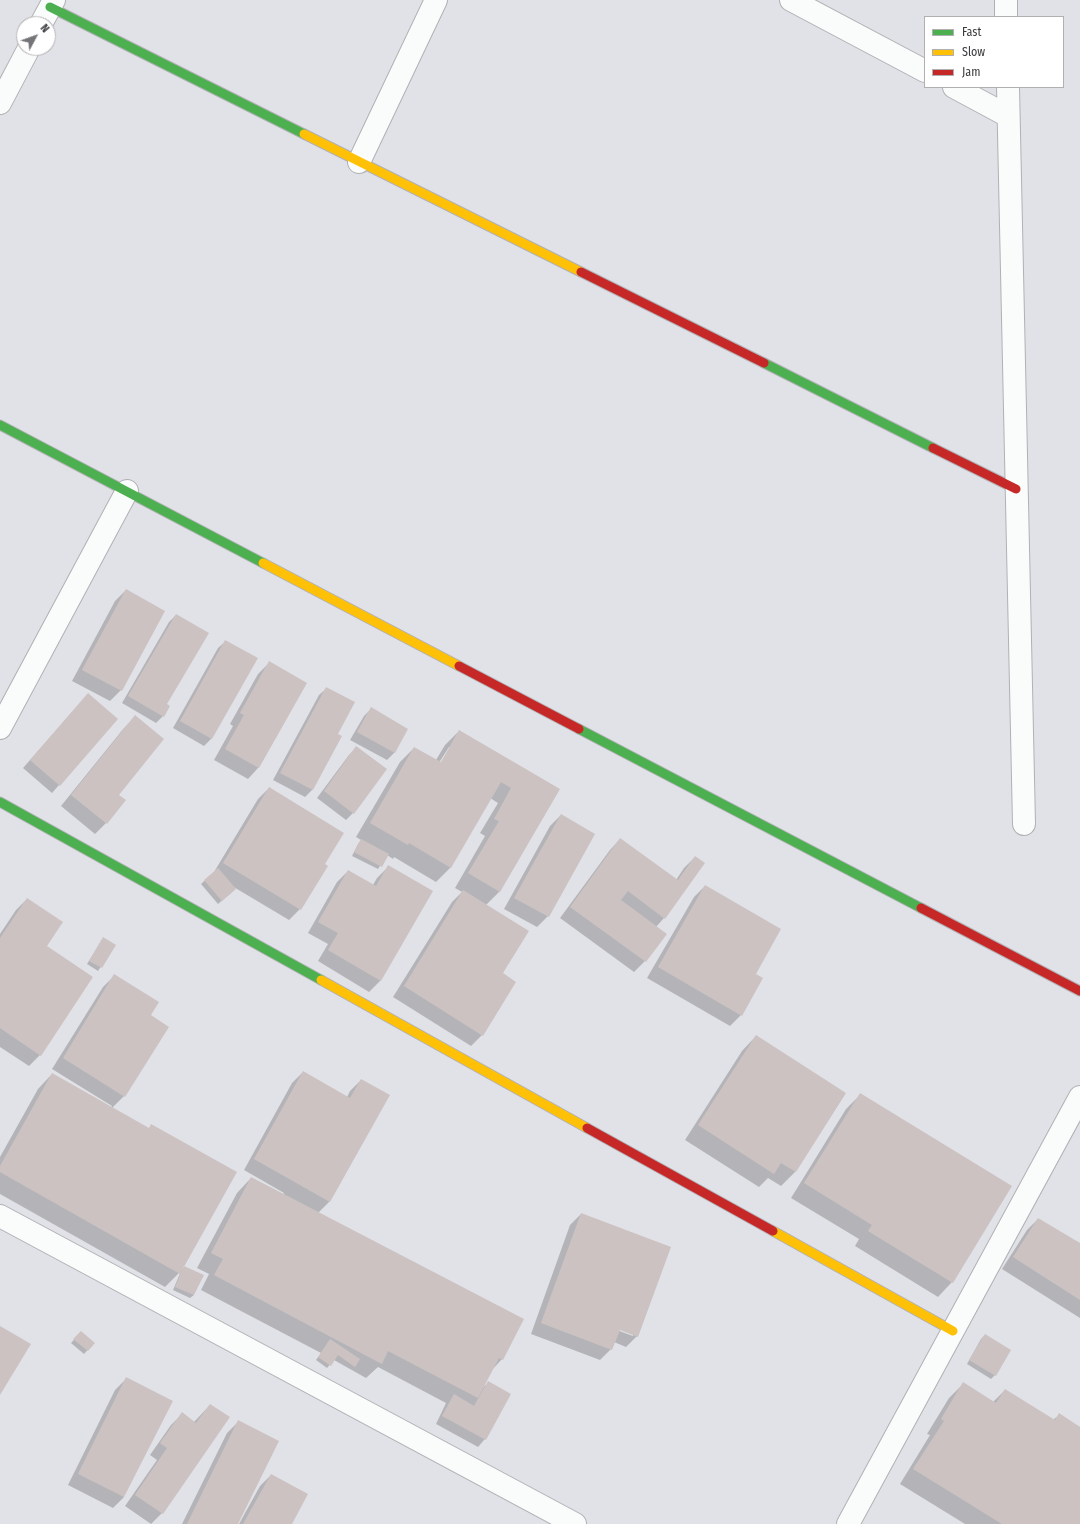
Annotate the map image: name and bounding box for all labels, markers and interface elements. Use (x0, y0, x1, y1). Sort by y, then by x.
north arrow (16, 16, 56, 56)
legend (924, 16, 1064, 88)
text: N (38, 22, 52, 35)
text: Fast (962, 25, 981, 39)
text: Slow (962, 45, 985, 59)
text: Jam (962, 65, 980, 79)

